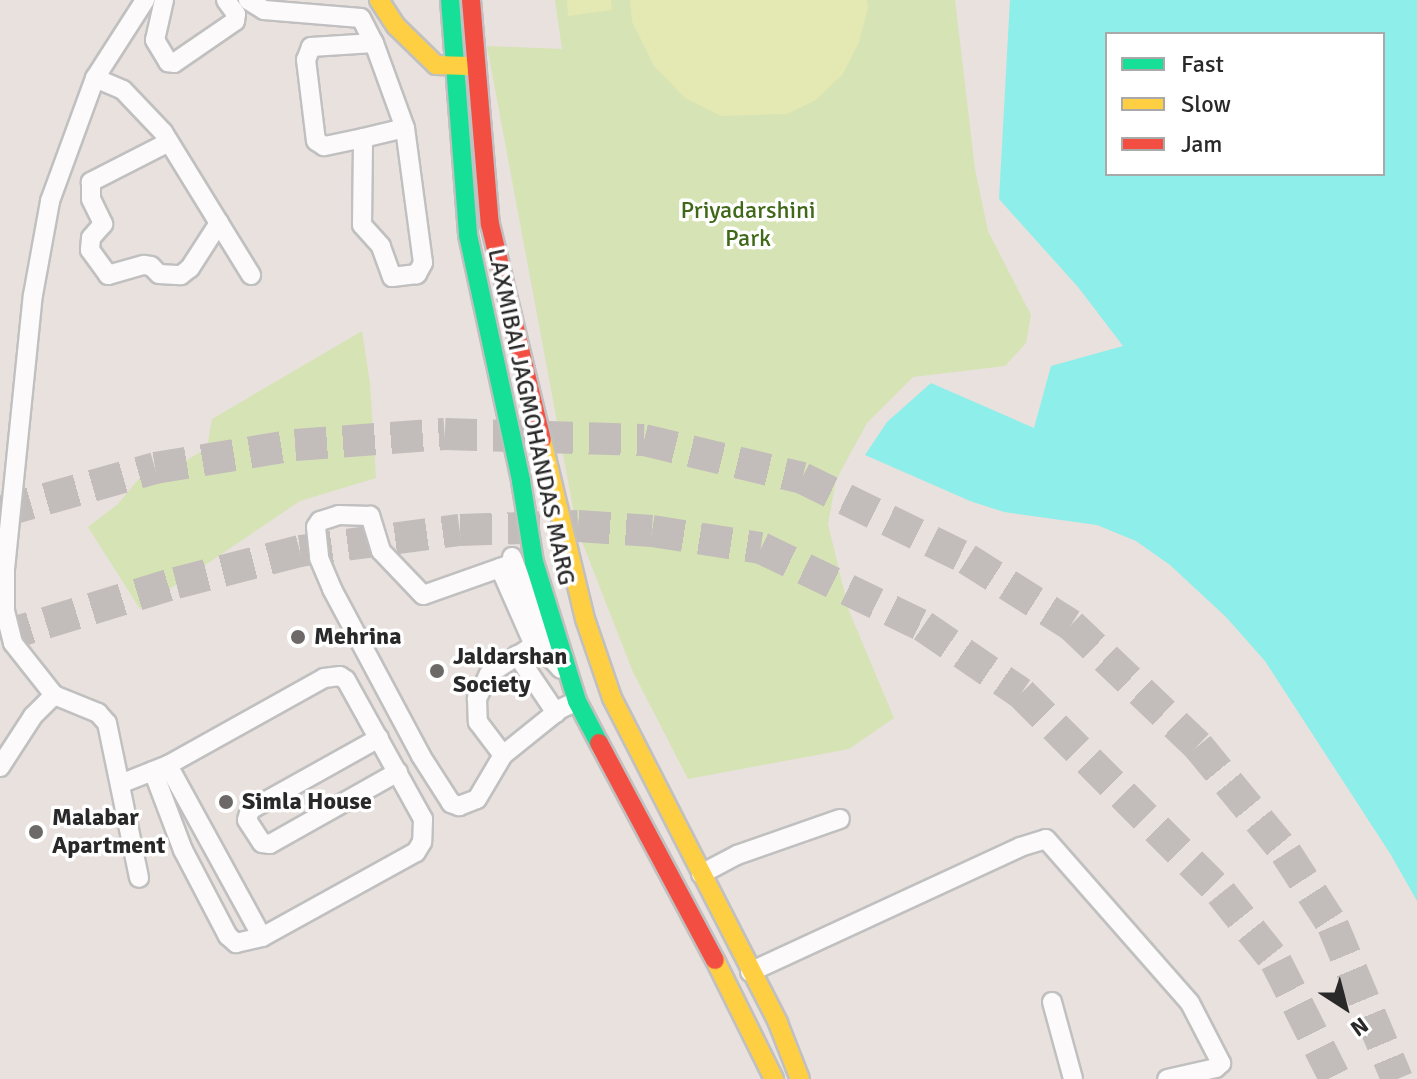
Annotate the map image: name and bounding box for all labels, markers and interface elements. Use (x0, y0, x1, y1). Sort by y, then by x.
legend (1105, 32, 1385, 176)
text: Fast (1181, 49, 1224, 79)
text: Slow (1181, 89, 1231, 119)
text: Jam (1181, 129, 1222, 159)
park label: Priyadarshini Park (680, 197, 816, 253)
street label: LAXMIBAI JAGMOHANDAS MARG (481, 246, 581, 588)
place label: Mehrina (314, 623, 402, 651)
marker: Mehrina (289, 628, 307, 646)
place label: Jaldarshan Society (453, 643, 567, 699)
marker: Jaldarshan Society (428, 662, 446, 680)
place label: Simla House (242, 788, 372, 816)
marker: Simla House (217, 793, 235, 811)
place label: Malabar Apartment (52, 804, 165, 860)
marker: Malabar Apartment (27, 823, 45, 841)
north arrow (1305, 967, 1385, 1047)
text: N (1345, 1011, 1374, 1042)

